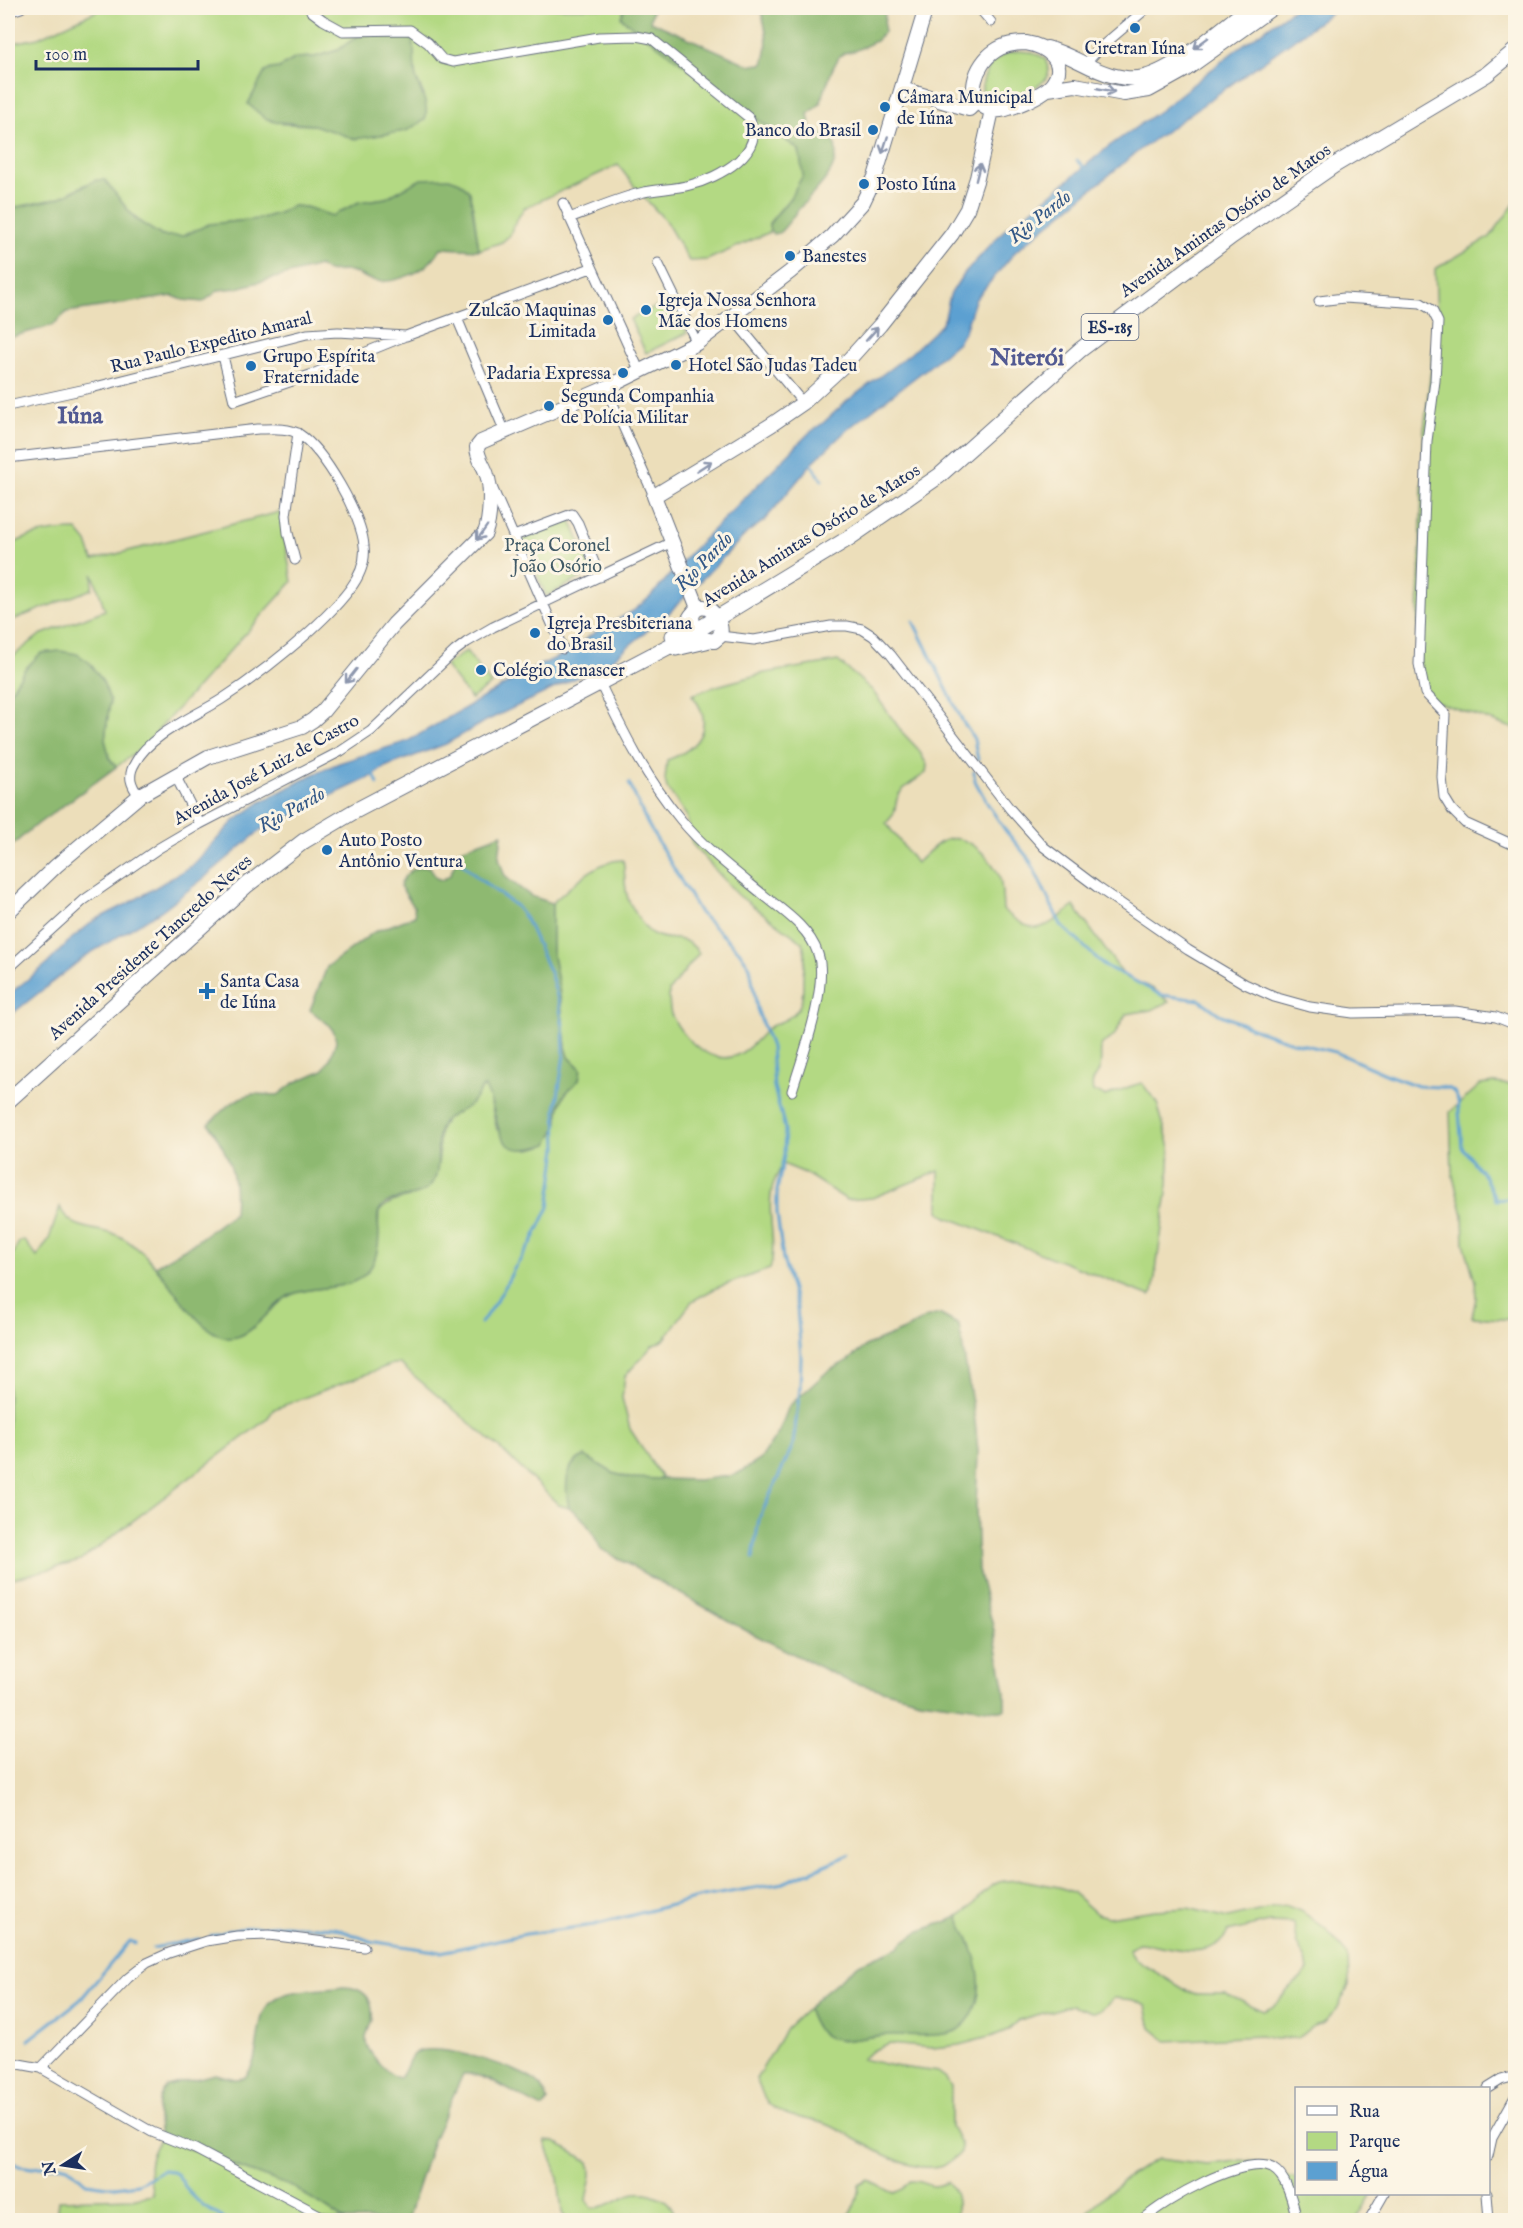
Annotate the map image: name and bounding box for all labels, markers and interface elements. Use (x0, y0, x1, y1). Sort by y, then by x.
marker: Ciretran Iúna (1128, 21, 1142, 35)
scale bar (36, 33, 198, 71)
one-way arrow (1194, 37, 1210, 49)
place label: Ciretran Iúna (1085, 38, 1186, 61)
text: 100 m (45, 44, 87, 67)
one-way arrow (1096, 85, 1115, 96)
place label: Câmara Municipal de Iúna (897, 87, 1033, 131)
marker: Câmara Municipal de Iúna (878, 100, 892, 114)
place label: Banco do Brasil (745, 120, 861, 143)
marker: Banco do Brasil (866, 123, 880, 137)
one-way arrow (879, 135, 890, 154)
street label: Avenida Amintas Osório de Matos (1115, 139, 1336, 304)
one-way arrow (973, 163, 985, 182)
place label: Posto Iúna (876, 174, 956, 197)
marker: Posto Iúna (857, 177, 871, 191)
water label: Rio Pardo (1003, 185, 1077, 250)
place label: Banestes (802, 246, 867, 269)
marker: Banestes (783, 249, 797, 263)
place label: Igreja Nossa Senhora Mãe dos Homens (658, 290, 816, 334)
place label: Zulcão Maquinas Limitada (469, 300, 596, 344)
marker: Igreja Nossa Senhora Mãe dos Homens (639, 303, 653, 317)
street label: Rua Paulo Expedito Amaral (108, 307, 315, 380)
marker: Zulcão Maquinas Limitada (601, 313, 615, 327)
road number: ES-185 (1082, 314, 1138, 340)
one-way arrow (865, 326, 879, 342)
district label: Niterói (989, 343, 1065, 374)
place label: Grupo Espírita Fraternidade (263, 346, 375, 390)
place label: Hotel São Judas Tadeu (688, 355, 857, 378)
marker: Hotel São Judas Tadeu (669, 358, 683, 372)
marker: Grupo Espírita Fraternidade (244, 359, 258, 373)
place label: Padaria Expressa (486, 363, 611, 386)
marker: Padaria Expressa (616, 366, 630, 380)
place label: Segunda Companhia de Polícia Militar (561, 386, 714, 430)
marker: Segunda Companhia de Polícia Militar (542, 399, 556, 413)
district label: Iúna (57, 401, 103, 432)
one-way arrow (695, 460, 712, 472)
street label: Avenida Amintas Osório de Matos (698, 460, 925, 614)
one-way arrow (476, 524, 488, 540)
water label: Rio Pardo (670, 527, 739, 597)
park label: Praça Coronel João Osório (504, 535, 610, 579)
place label: Igreja Presbiteriana do Brasil (547, 613, 693, 657)
marker: Igreja Presbiteriana do Brasil (528, 626, 542, 640)
place label: Colégio Renascer (493, 660, 625, 683)
marker: Colégio Renascer (474, 663, 488, 677)
one-way arrow (344, 668, 357, 684)
street label: Avenida José Luiz de Castro (169, 709, 364, 832)
water label: Rio Pardo (254, 782, 330, 839)
place label: Auto Posto Antônio Ventura (338, 830, 463, 874)
marker: Auto Posto Antônio Ventura (320, 843, 334, 857)
street label: Avenida Presidente Tancredo Neves (44, 850, 258, 1046)
place label: Santa Casa de Iúna (220, 971, 299, 1015)
marker: Santa Casa de Iúna (198, 982, 216, 1000)
legend (1295, 2087, 1490, 2195)
text: Rua (1349, 2101, 1380, 2124)
text: Parque (1349, 2131, 1400, 2154)
north arrow (33, 2135, 93, 2195)
text: N (39, 2159, 62, 2178)
text: Água (1348, 2159, 1388, 2184)

